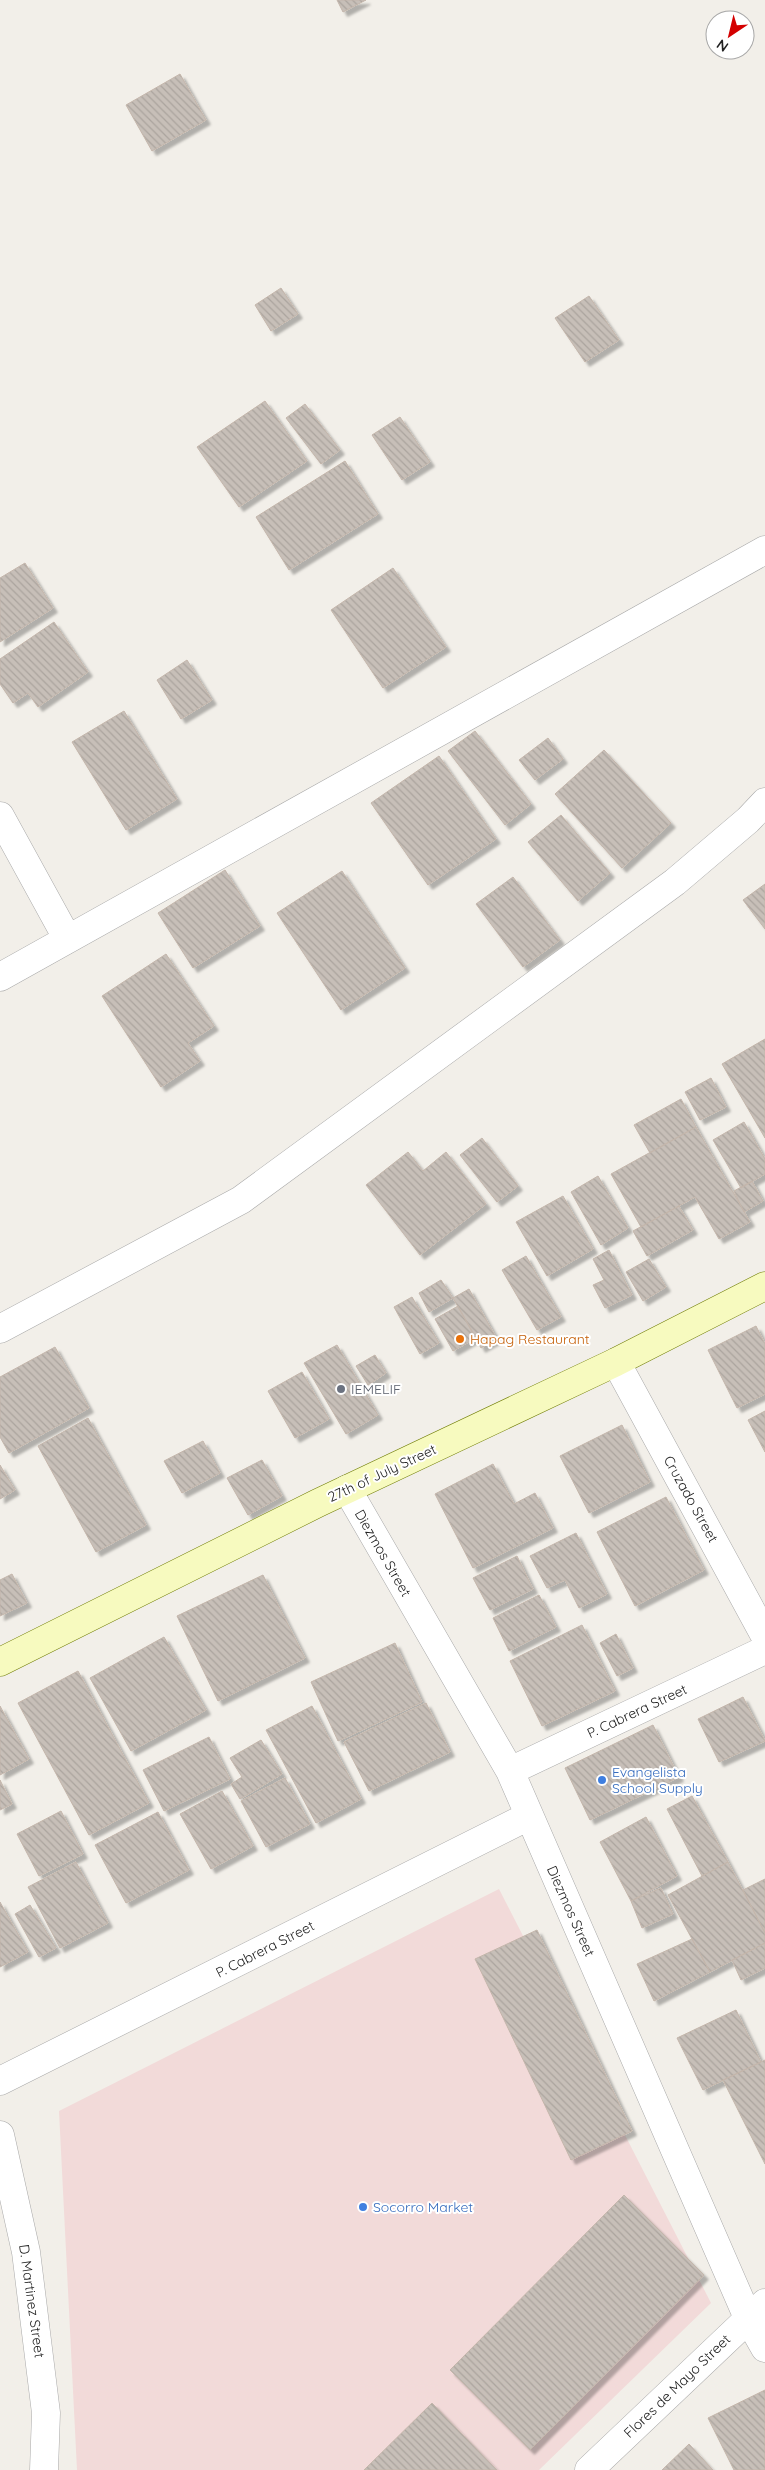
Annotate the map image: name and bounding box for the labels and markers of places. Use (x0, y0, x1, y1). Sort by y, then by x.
place label: Hapag Restaurant (470, 1330, 590, 1348)
marker: Hapag Restaurant (454, 1333, 466, 1345)
place label: IEMELIF (351, 1380, 401, 1398)
marker: IEMELIF (335, 1383, 347, 1395)
place label: Evangelista School Supply (612, 1763, 703, 1797)
marker: Evangelista School Supply (596, 1774, 608, 1786)
place label: Socorro Market (373, 2198, 473, 2216)
marker: Socorro Market (357, 2201, 369, 2213)

